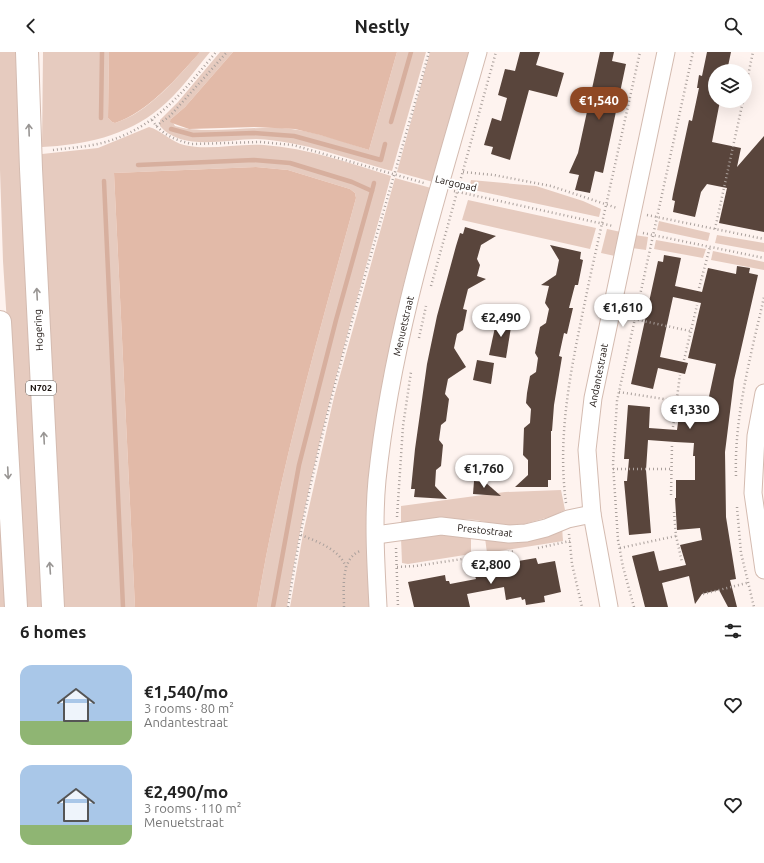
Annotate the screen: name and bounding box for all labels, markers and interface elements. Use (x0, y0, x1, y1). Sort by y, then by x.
icon: back (20, 15, 42, 37)
icon: search (722, 15, 744, 37)
text: Nestly (355, 16, 409, 36)
map controls (708, 64, 752, 108)
button: layers (708, 64, 752, 108)
pin: €1,540 (566, 87, 632, 121)
text: €1,540 (579, 93, 619, 107)
one-way arrow (26, 124, 33, 137)
street label: Largopad (434, 173, 478, 194)
one-way arrow (33, 288, 40, 301)
pin: €1,610 (590, 294, 656, 328)
street label: Menuetstraat (391, 295, 416, 357)
text: €1,610 (603, 300, 643, 314)
pin: €2,490 (468, 304, 534, 338)
street label: Hogering (32, 309, 45, 351)
text: €2,490 (481, 310, 521, 324)
street label: Andantestraat (587, 342, 610, 408)
road number: N702 (26, 381, 56, 395)
pin: €1,330 (657, 396, 723, 430)
text: €1,330 (670, 402, 710, 416)
one-way arrow (40, 432, 47, 445)
pin: €1,760 (451, 455, 517, 489)
text: €1,760 (464, 461, 504, 475)
one-way arrow (5, 466, 12, 479)
street label: Prestostraat (457, 522, 513, 539)
pin: €2,800 (458, 551, 524, 585)
text: €2,800 (471, 557, 511, 571)
one-way arrow (47, 562, 54, 575)
icon: filters (722, 620, 744, 642)
text: 6 homes (20, 622, 86, 641)
icon: home (52, 681, 100, 729)
text: €1,540/mo (144, 682, 228, 701)
icon: heart (722, 694, 744, 716)
text: 3 rooms · 80 m² (144, 701, 234, 715)
text: Andantestraat (144, 715, 228, 729)
icon: home (52, 781, 100, 829)
text: €2,490/mo (144, 782, 228, 801)
icon: heart (722, 794, 744, 816)
text: 3 rooms · 110 m² (144, 801, 241, 815)
text: Menuetstraat (144, 815, 224, 829)

